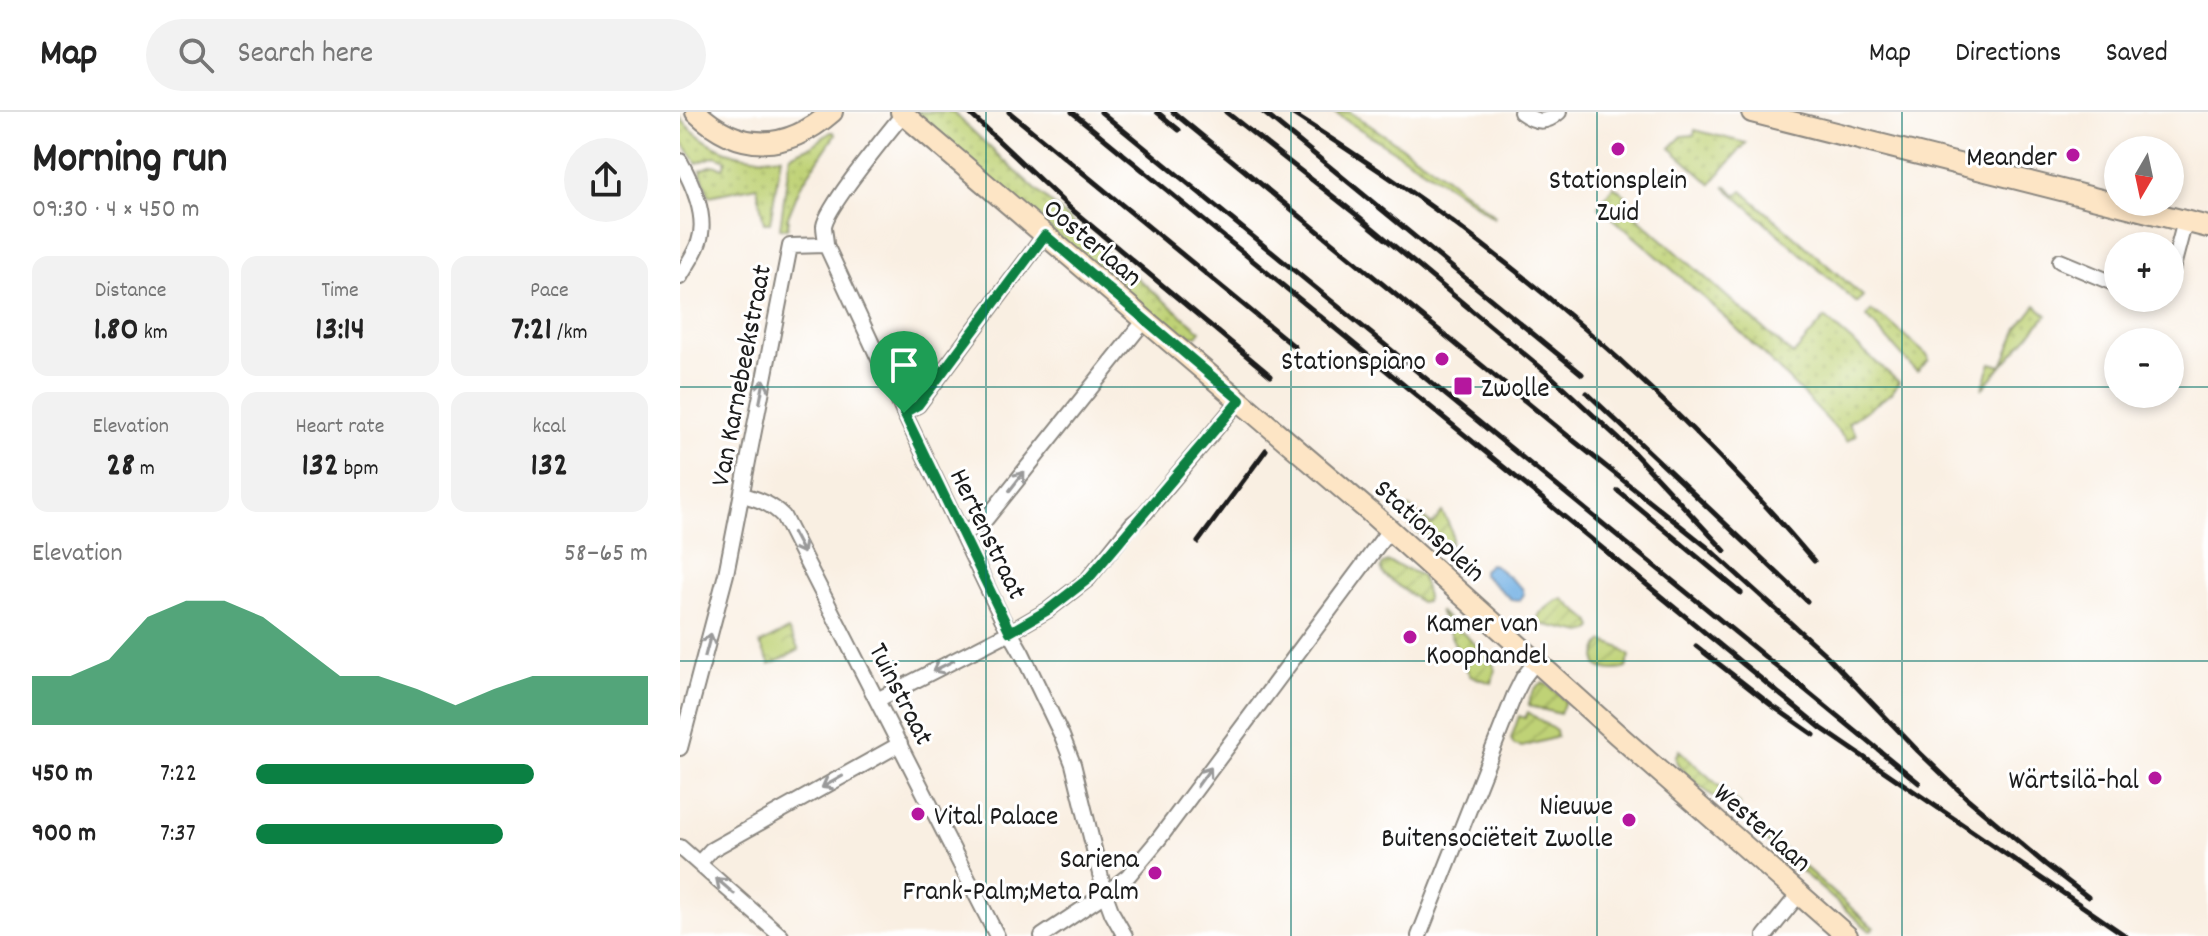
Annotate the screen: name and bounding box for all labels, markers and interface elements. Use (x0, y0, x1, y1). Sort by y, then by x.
search box (146, 19, 706, 91)
text: Map (40, 28, 98, 83)
icon: search (174, 33, 218, 77)
text: Search here (238, 34, 373, 77)
text: Map (1869, 35, 1911, 75)
text: Directions (1955, 35, 2061, 75)
text: Saved (2105, 35, 2168, 75)
text: Morning run (32, 130, 227, 193)
north arrow (2104, 136, 2184, 216)
map controls (2104, 136, 2184, 408)
button: share (564, 138, 648, 222)
marker: Stationsplein Zuid (1609, 140, 1627, 158)
place label: Meander (1966, 140, 2058, 180)
marker: Meander (2064, 146, 2082, 164)
place label: Stationsplein Zuid (1549, 163, 1687, 235)
street label: Oosterlaan (1032, 191, 1149, 298)
text: 09:30 · 4 × 450 m (32, 192, 200, 229)
button: + (2104, 232, 2184, 312)
street label: Van Karnebeekstraat (703, 262, 785, 490)
text: Distance (95, 276, 167, 307)
text: Time (321, 276, 359, 307)
text: Pace (530, 276, 569, 307)
text: 1.80 (93, 307, 139, 356)
text: 13:14 (315, 307, 365, 356)
text: 7:21 (511, 307, 552, 356)
text: km (139, 318, 168, 349)
text: /km (552, 318, 588, 349)
button: − (2104, 328, 2184, 408)
pin (870, 331, 938, 413)
icon: arrive (882, 343, 926, 387)
place label: Stationspiano (1281, 344, 1426, 384)
marker: Stationspiano (1433, 350, 1451, 368)
place label: Zwolle (1481, 371, 1550, 411)
marker: Zwolle (1452, 375, 1474, 397)
one-way arrow (755, 379, 770, 404)
text: Elevation (92, 412, 169, 443)
text: Heart rate (296, 412, 384, 443)
text: kcal (533, 412, 566, 443)
text: 28 (106, 443, 135, 492)
text: 132 (301, 443, 339, 492)
text: 132 (531, 443, 568, 492)
text: m (135, 454, 155, 485)
text: bpm (339, 454, 379, 485)
street label: Hertenstraat (936, 463, 1035, 608)
one-way arrow (1008, 471, 1026, 492)
street label: Stationsplein (1363, 472, 1492, 594)
one-way arrow (790, 531, 806, 554)
text: Elevation (32, 536, 122, 573)
text: 58–65 m (564, 536, 648, 573)
place label: Kamer van Koophandel (1426, 606, 1548, 678)
marker: Kamer van Koophandel (1401, 628, 1419, 646)
one-way arrow (701, 633, 716, 659)
street label: Tuinstraat (856, 637, 941, 754)
one-way arrow (932, 658, 956, 674)
text: 450 m (32, 756, 93, 793)
text: 7:22 (160, 756, 197, 793)
place label: Wärtsilä-hal (2008, 763, 2139, 803)
one-way arrow (1196, 767, 1212, 789)
marker: Wärtsilä-hal (2146, 769, 2164, 787)
one-way arrow (821, 774, 844, 790)
street label: Westerlaan (1703, 776, 1819, 884)
place label: Nieuwe Buitensociëteit Zwolle (1381, 789, 1613, 861)
place label: Vital Palace (934, 799, 1058, 839)
marker: Vital Palace (909, 805, 927, 823)
marker: Nieuwe Buitensociëteit Zwolle (1620, 811, 1638, 829)
text: 900 m (32, 816, 96, 853)
text: 7:37 (160, 816, 196, 853)
place label: Sariena Frank-Palm;Meta Palm (902, 842, 1140, 914)
marker: Sariena Frank-Palm;Meta Palm (1146, 864, 1164, 882)
one-way arrow (715, 877, 735, 895)

